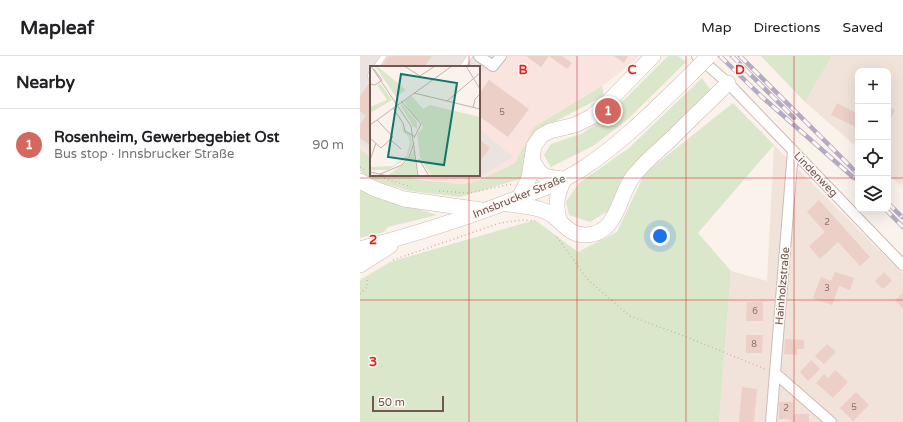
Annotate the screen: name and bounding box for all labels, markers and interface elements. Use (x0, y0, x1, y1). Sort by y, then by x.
text: Mapleaf (20, 17, 94, 39)
text: Map (701, 19, 732, 36)
text: Directions (754, 19, 821, 36)
text: Saved (843, 19, 883, 36)
text: B (518, 62, 528, 78)
text: C (627, 62, 637, 78)
text: D (735, 62, 745, 78)
inset map (370, 66, 480, 176)
map controls (855, 68, 891, 212)
button: + (855, 68, 891, 104)
text: Nearby (16, 72, 75, 93)
pin: 1 (595, 96, 621, 126)
button: − (855, 104, 891, 140)
house number: 5 (499, 107, 505, 118)
text: Rosenheim, Gewerbegebiet Ost (54, 128, 280, 146)
text: 1 (25, 137, 33, 153)
text: 90 m (312, 137, 344, 153)
button: locate (855, 140, 891, 176)
text: Bus stop · Innsbrucker Straße (54, 146, 234, 162)
street label: Lindenweg (791, 149, 840, 200)
street label: Innsbrucker Straße (471, 172, 567, 221)
button: layers (855, 176, 891, 212)
house number: 2 (824, 217, 830, 228)
your location (650, 226, 670, 246)
text: 2 (369, 232, 377, 248)
street label: Hainholzstraße (773, 246, 792, 326)
house number: 3 (824, 283, 830, 294)
house number: 6 (752, 306, 758, 317)
house number: 8 (751, 339, 757, 350)
text: 3 (369, 354, 377, 370)
scale bar (372, 394, 444, 413)
text: 50 m (378, 396, 405, 409)
house number: 5 (851, 402, 857, 413)
house number: 2 (783, 403, 789, 414)

